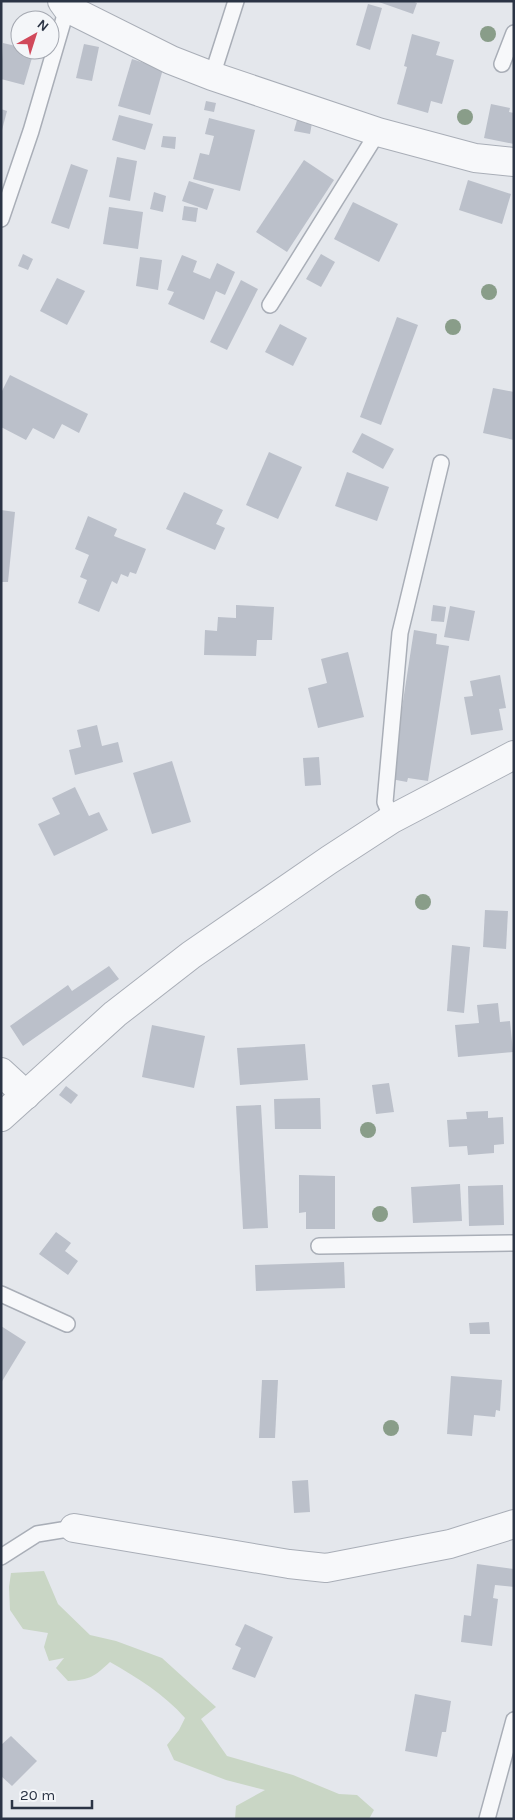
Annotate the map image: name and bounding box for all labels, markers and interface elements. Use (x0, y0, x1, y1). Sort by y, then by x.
north arrow (10, 10, 60, 60)
text: N (34, 16, 52, 35)
scale bar (12, 1778, 92, 1810)
text: 20 m (20, 1786, 55, 1804)

